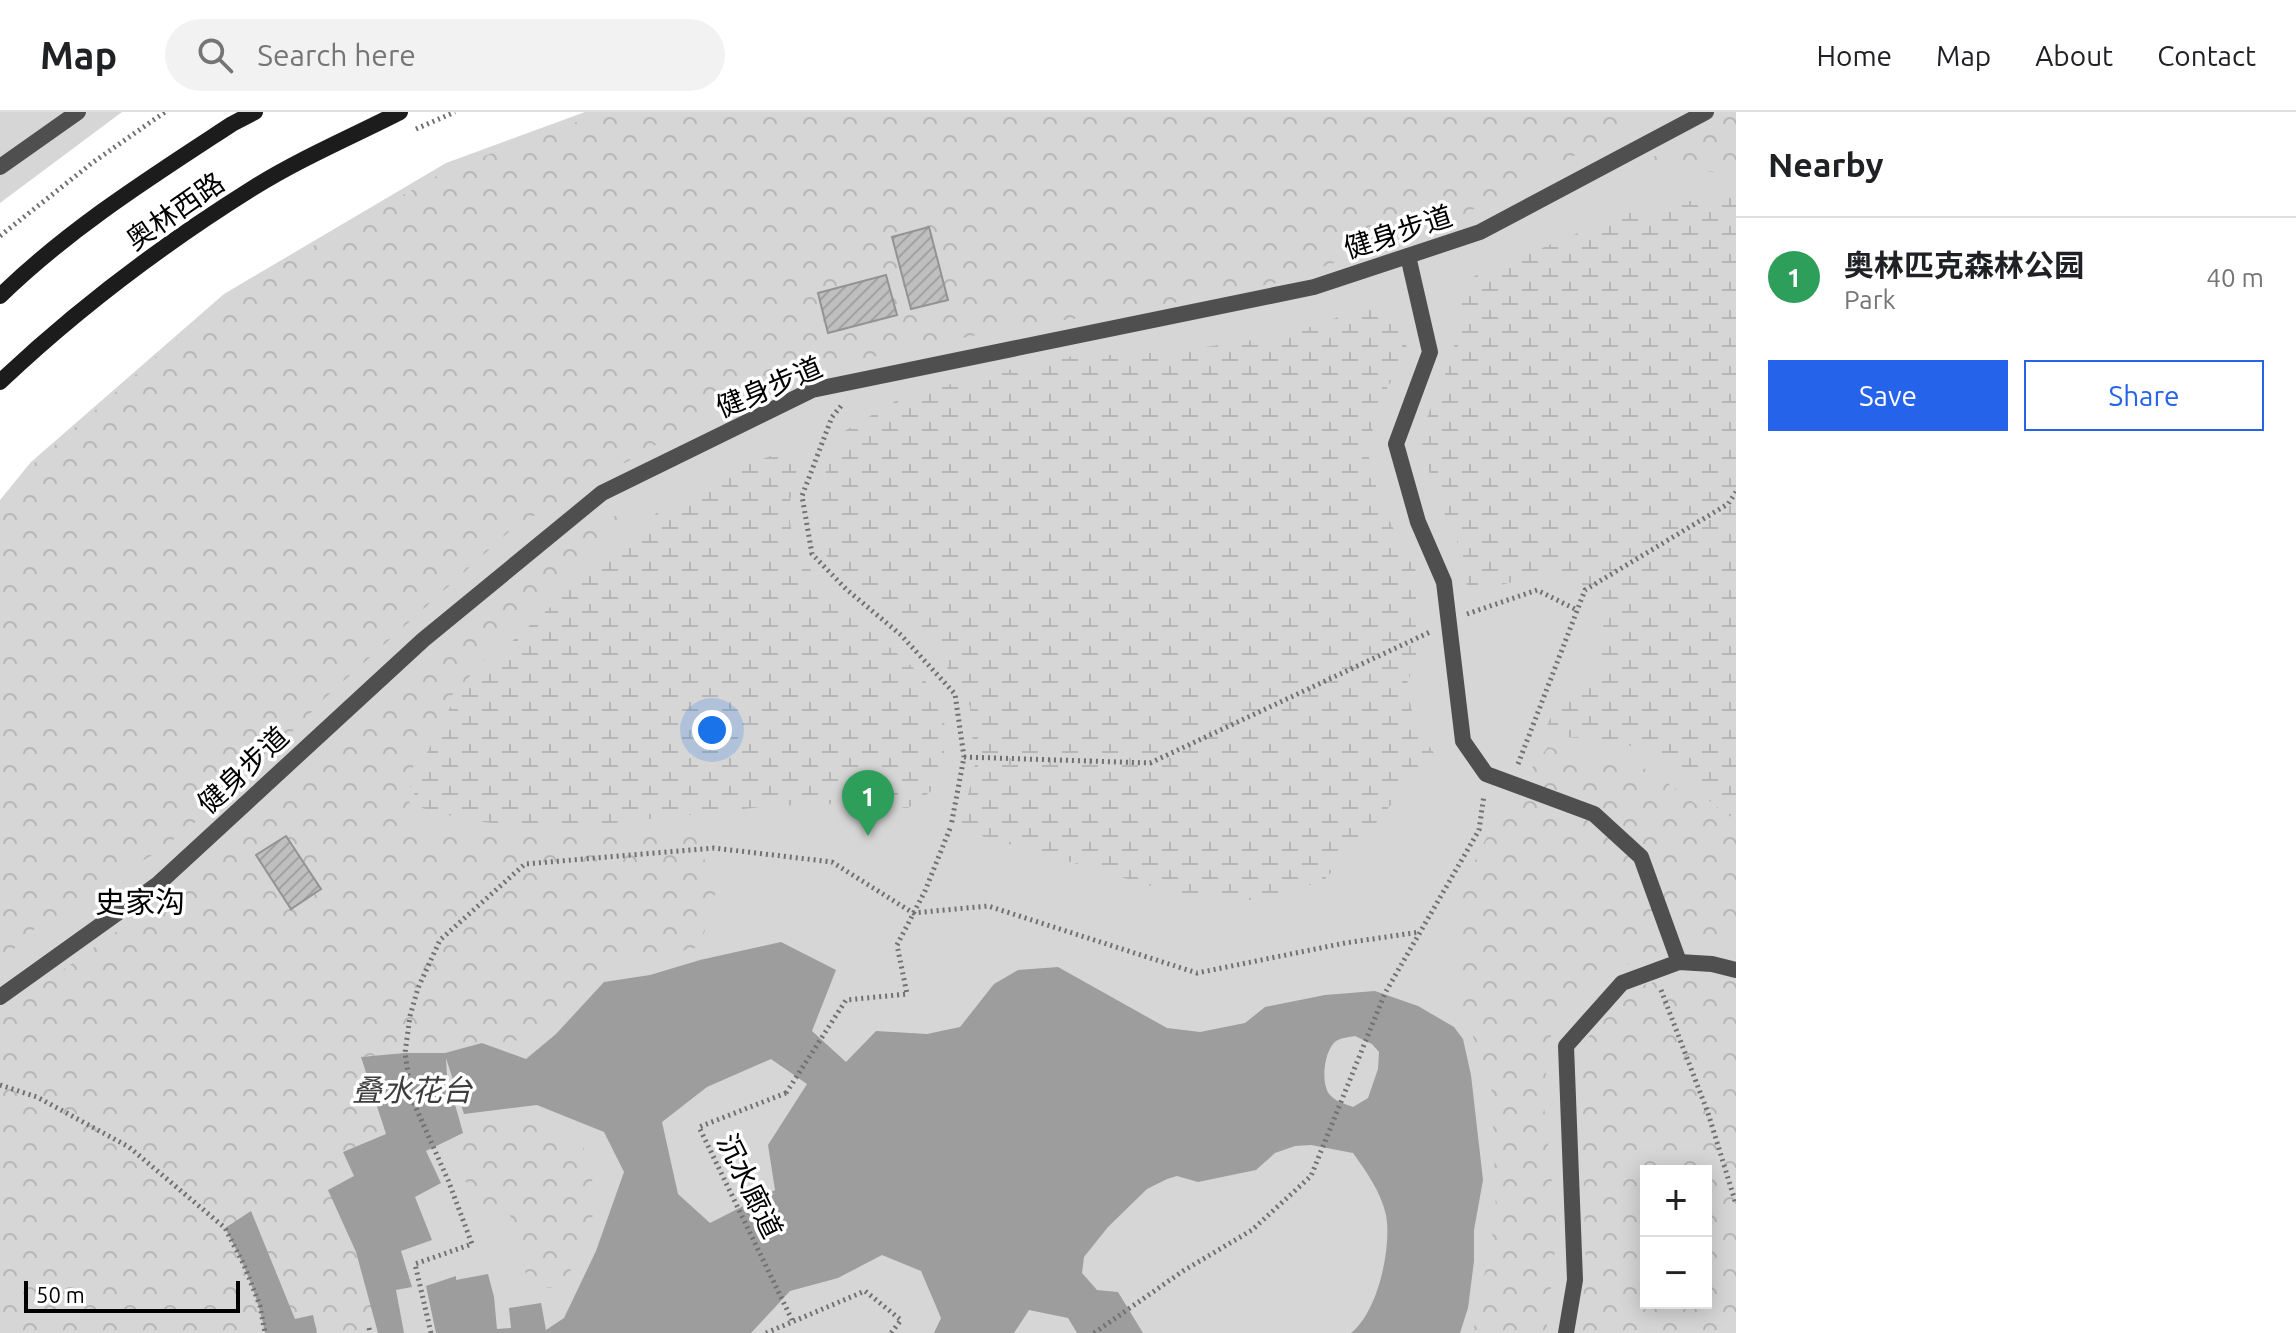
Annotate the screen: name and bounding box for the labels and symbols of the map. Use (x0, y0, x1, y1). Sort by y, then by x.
street label: 奥林西路 (120, 166, 229, 255)
street label: 健身步道 (1340, 199, 1456, 264)
street label: 健身步道 (711, 350, 826, 423)
your location (692, 710, 732, 750)
street label: 健身步道 (191, 720, 294, 819)
pin: 1 (842, 770, 894, 836)
district label: 史家沟 (95, 885, 185, 919)
water label: 叠水花台 (352, 1073, 474, 1107)
street label: 沉水廊道 (712, 1129, 789, 1243)
scale bar (24, 1277, 240, 1313)

